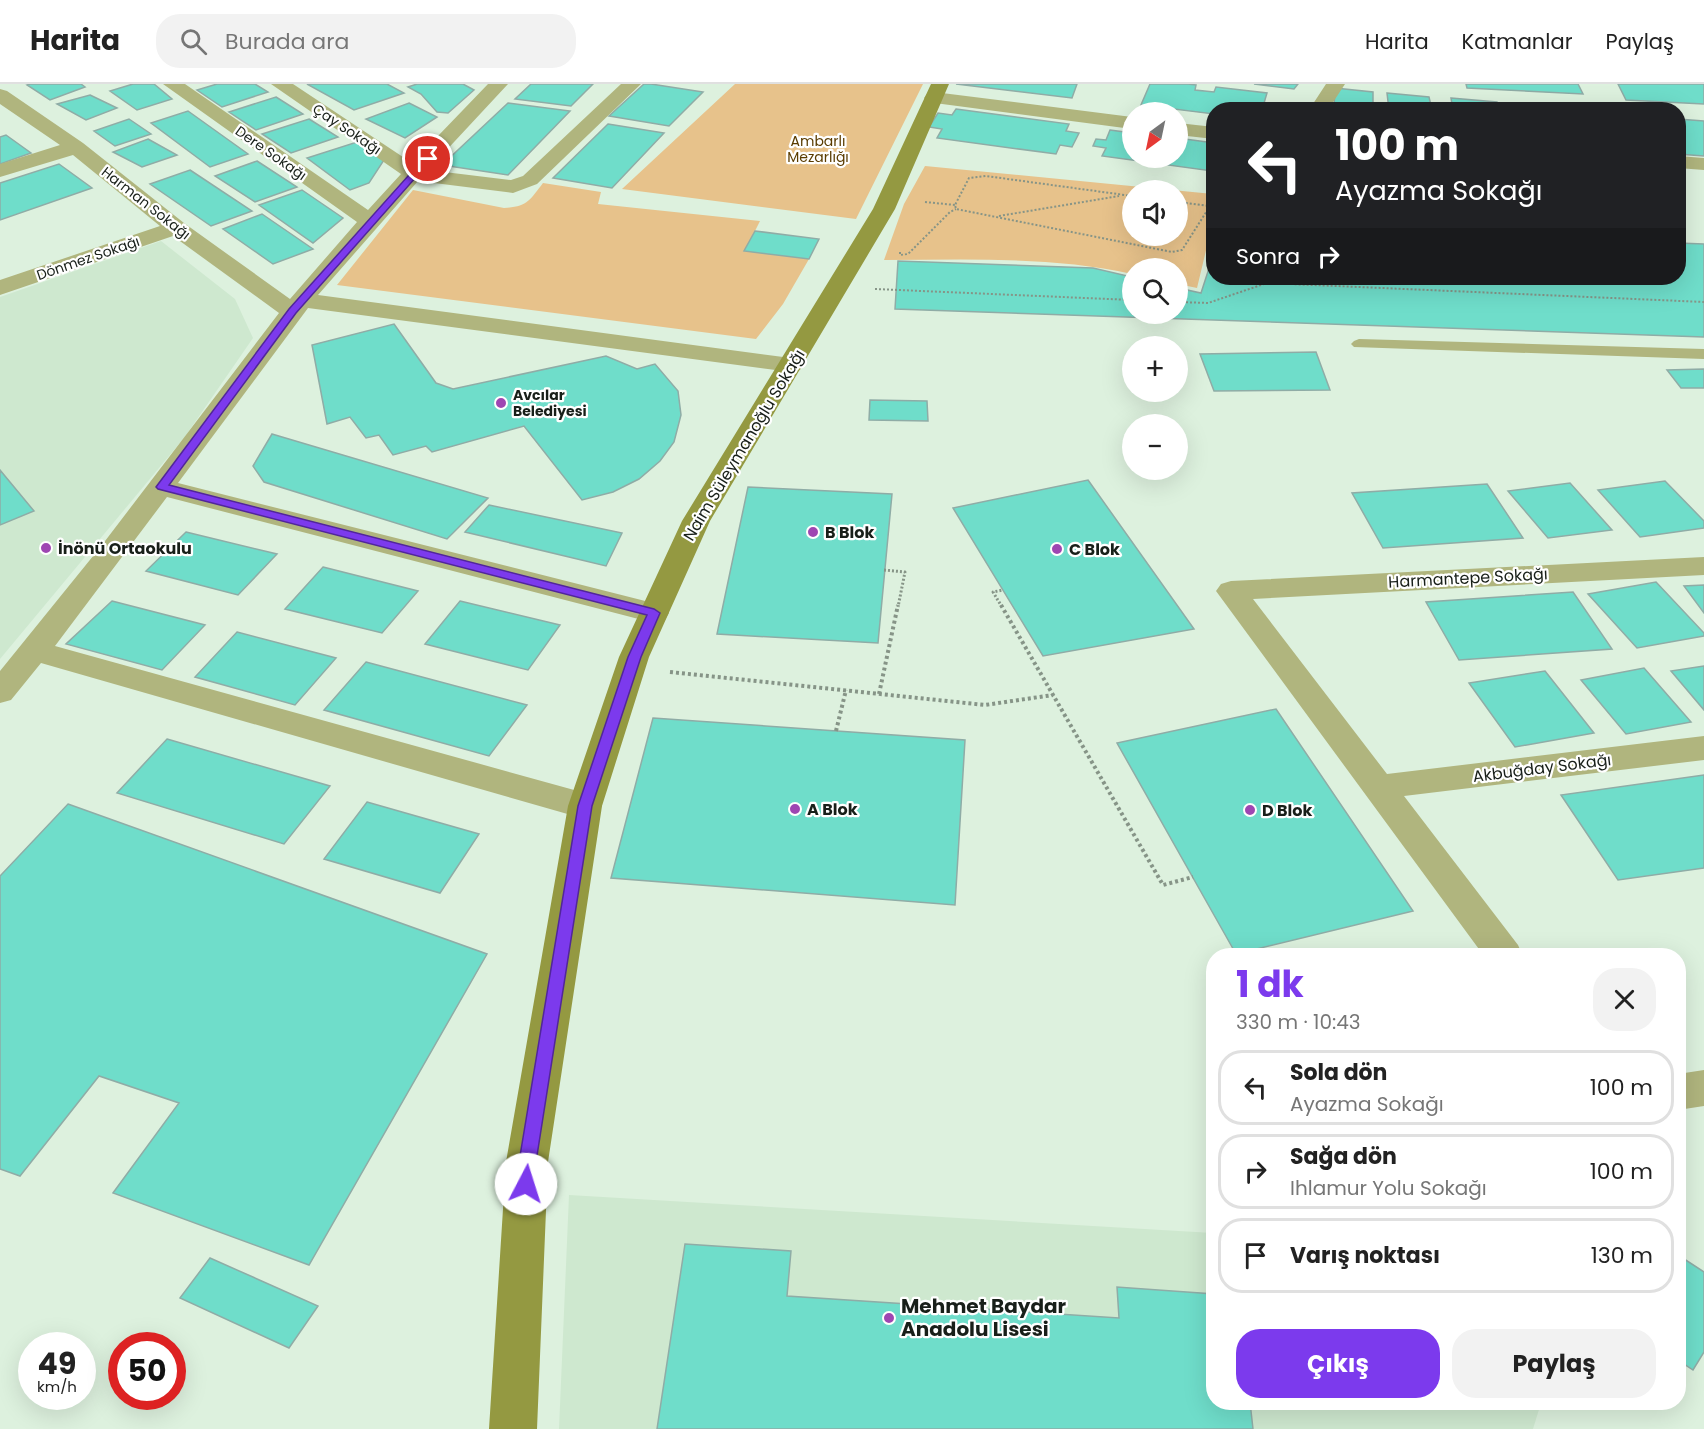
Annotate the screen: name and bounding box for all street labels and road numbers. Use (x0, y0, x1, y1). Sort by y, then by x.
street label: Çay Sokağı (309, 99, 385, 159)
street label: Dere Sokağı (231, 121, 311, 185)
street label: Harman Sokağı (97, 162, 195, 244)
street label: Dönmez Sokağı (34, 231, 142, 285)
street label: Naim Süleymanoğlu Sokağı (678, 345, 810, 545)
street label: Harmantepe Sokağı (1388, 562, 1548, 594)
street label: Akbuğday Sokağı (1471, 748, 1613, 788)

